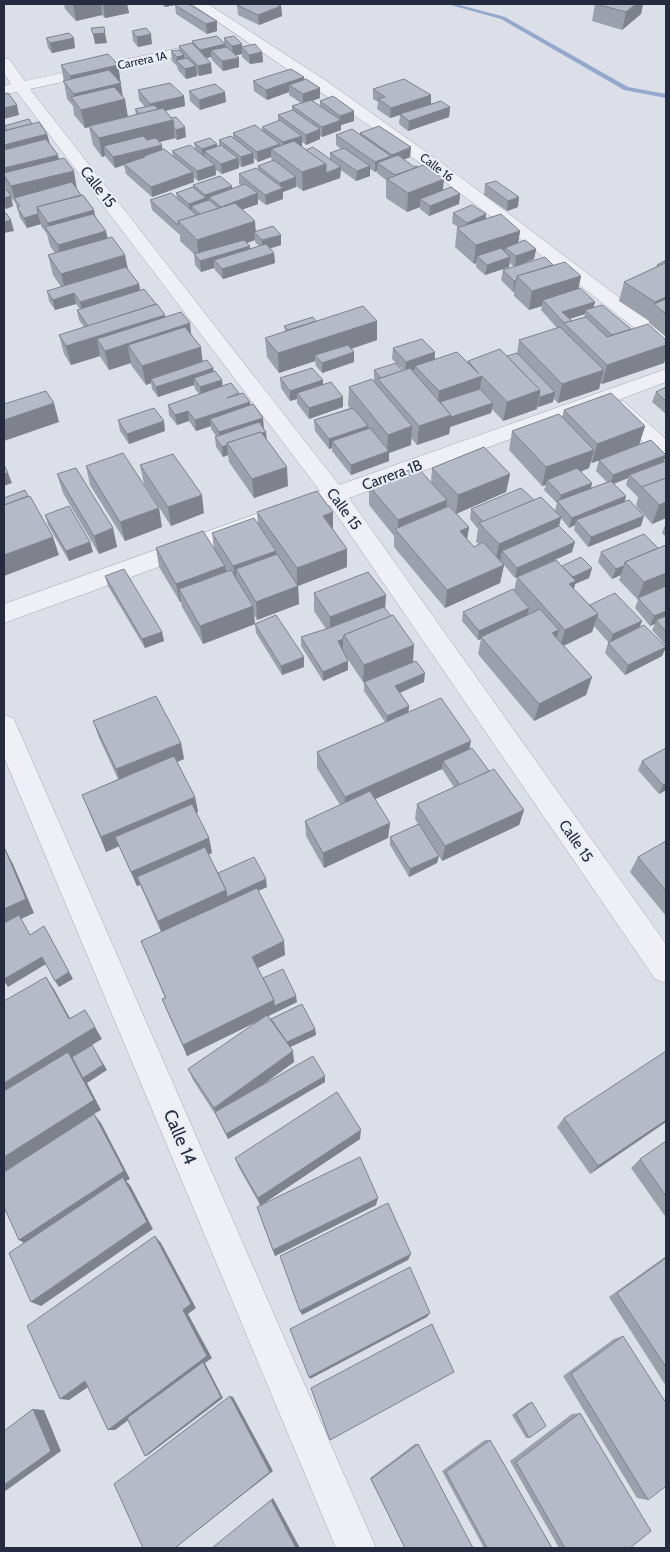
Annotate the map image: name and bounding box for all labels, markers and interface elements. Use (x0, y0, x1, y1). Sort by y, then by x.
street label: Carrera 1A (116, 47, 169, 73)
street label: Calle 16 (417, 149, 457, 185)
street label: Calle 15 (76, 163, 120, 211)
street label: Carrera 1B (360, 456, 424, 494)
street label: Calle 15 (323, 484, 365, 534)
street label: Calle 15 (555, 816, 597, 866)
street label: Calle 14 (159, 1106, 201, 1168)

